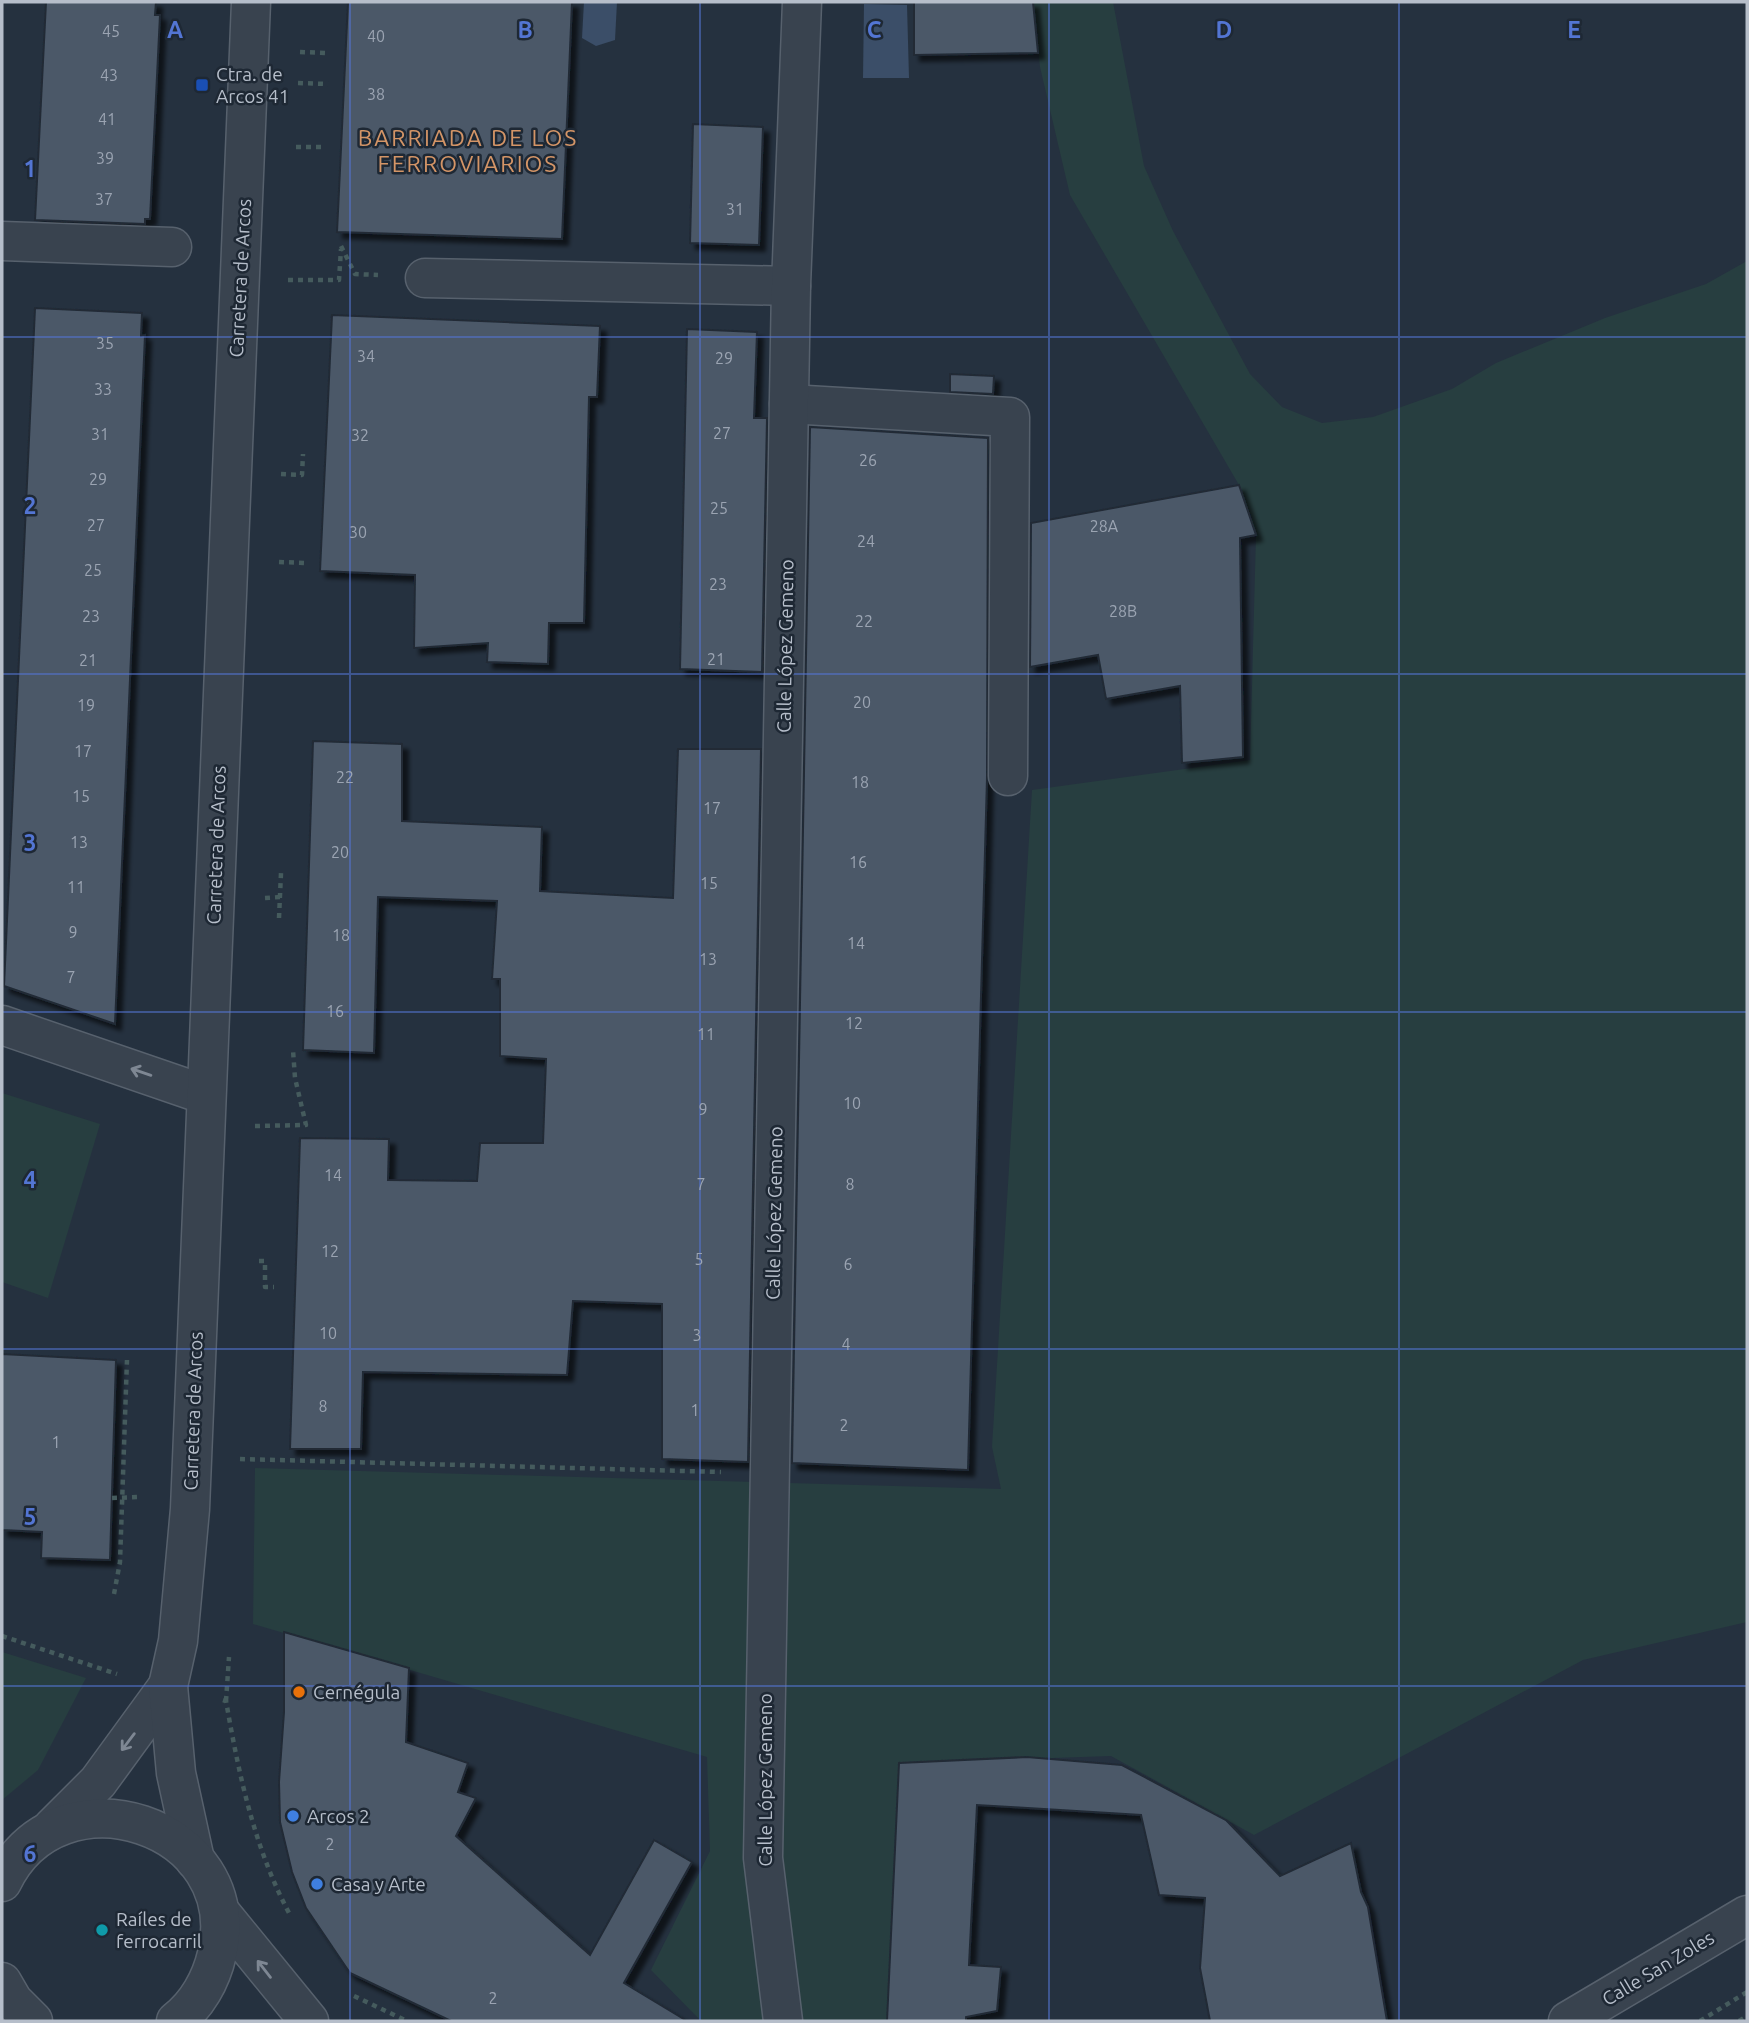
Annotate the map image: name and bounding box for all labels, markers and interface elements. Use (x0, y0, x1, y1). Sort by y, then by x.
text: A (167, 17, 183, 42)
text: B (517, 17, 533, 42)
text: C (867, 17, 882, 42)
text: D (1216, 17, 1232, 42)
text: E (1567, 17, 1581, 42)
house number: 45 (102, 22, 120, 40)
house number: 40 (367, 27, 385, 45)
place label: Ctra. de Arcos 41 (216, 63, 289, 107)
house number: 43 (100, 66, 118, 84)
marker: Ctra. de Arcos 41 (194, 77, 210, 93)
house number: 38 (367, 85, 385, 103)
house number: 41 (98, 110, 116, 128)
district label: BARRIADA DE LOS FERROVIARIOS (358, 125, 578, 176)
house number: 39 (96, 149, 114, 167)
text: 1 (24, 156, 36, 181)
house number: 37 (95, 190, 113, 208)
street label: Carretera de Arcos (225, 198, 255, 358)
house number: 31 (726, 200, 744, 218)
house number: 35 (96, 334, 114, 352)
house number: 34 (357, 347, 375, 365)
house number: 29 (715, 349, 733, 367)
house number: 33 (94, 380, 112, 398)
house number: 27 (713, 424, 731, 442)
house number: 31 (91, 425, 109, 443)
house number: 32 (351, 426, 369, 444)
house number: 26 (859, 451, 877, 469)
house number: 29 (89, 470, 107, 488)
text: 2 (24, 493, 36, 518)
house number: 25 (710, 499, 728, 517)
house number: 27 (87, 516, 105, 534)
house number: 28A (1090, 517, 1119, 535)
house number: 30 (349, 523, 367, 541)
house number: 24 (857, 532, 875, 550)
street label: Calle López Gemeno (772, 559, 798, 733)
house number: 25 (84, 561, 102, 579)
house number: 23 (709, 575, 727, 593)
house number: 28B (1109, 602, 1137, 620)
house number: 23 (82, 607, 100, 625)
house number: 22 (855, 612, 873, 630)
house number: 21 (707, 650, 725, 668)
house number: 21 (79, 651, 97, 669)
house number: 20 (853, 693, 871, 711)
house number: 19 (77, 696, 95, 714)
house number: 17 (74, 742, 92, 760)
street label: Carretera de Arcos (202, 765, 230, 925)
house number: 22 (336, 768, 354, 786)
house number: 18 (851, 773, 869, 791)
house number: 15 (72, 787, 90, 805)
house number: 17 (703, 799, 721, 817)
text: 3 (24, 830, 36, 855)
house number: 13 (70, 833, 88, 851)
house number: 20 (331, 843, 349, 861)
house number: 16 (849, 853, 867, 871)
house number: 15 (700, 874, 718, 892)
house number: 11 (67, 878, 85, 896)
house number: 9 (68, 923, 78, 941)
house number: 18 (332, 926, 350, 944)
house number: 14 (847, 934, 865, 952)
house number: 13 (699, 950, 717, 968)
house number: 7 (66, 968, 76, 986)
house number: 16 (326, 1002, 344, 1020)
house number: 12 (845, 1014, 863, 1032)
house number: 11 (697, 1025, 715, 1043)
one-way arrow (131, 1065, 153, 1077)
house number: 10 (843, 1094, 861, 1112)
house number: 9 (698, 1100, 708, 1118)
street label: Calle López Gemeno (761, 1126, 787, 1300)
house number: 14 (324, 1166, 342, 1184)
text: 4 (24, 1167, 37, 1192)
house number: 7 (696, 1175, 706, 1193)
house number: 8 (845, 1175, 855, 1193)
house number: 12 (321, 1242, 339, 1260)
house number: 5 (694, 1250, 704, 1268)
house number: 6 (843, 1255, 853, 1273)
house number: 10 (319, 1324, 337, 1342)
house number: 3 (692, 1326, 702, 1344)
street label: Carretera de Arcos (179, 1331, 207, 1491)
house number: 4 (841, 1335, 851, 1353)
house number: 8 (318, 1397, 328, 1415)
house number: 1 (690, 1401, 700, 1419)
house number: 2 (839, 1416, 849, 1434)
house number: 1 (51, 1433, 61, 1451)
text: 5 (24, 1504, 36, 1529)
place label: Cernégula (313, 1681, 400, 1703)
marker: Cernégula (291, 1684, 307, 1700)
street label: Calle López Gemeno (754, 1693, 776, 1867)
one-way arrow (121, 1732, 135, 1751)
place label: Arcos 2 (307, 1805, 370, 1827)
marker: Arcos 2 (285, 1808, 301, 1824)
house number: 2 (325, 1835, 335, 1853)
text: 6 (24, 1841, 37, 1866)
place label: Casa y Arte (331, 1873, 426, 1895)
marker: Casa y Arte (309, 1876, 325, 1892)
place label: Raíles de ferrocarril (116, 1908, 202, 1952)
marker: Raíles de ferrocarril (94, 1922, 110, 1938)
street label: Calle San Zoles (1598, 1926, 1718, 2010)
one-way arrow (257, 1961, 272, 1979)
house number: 2 (488, 1989, 498, 2007)

